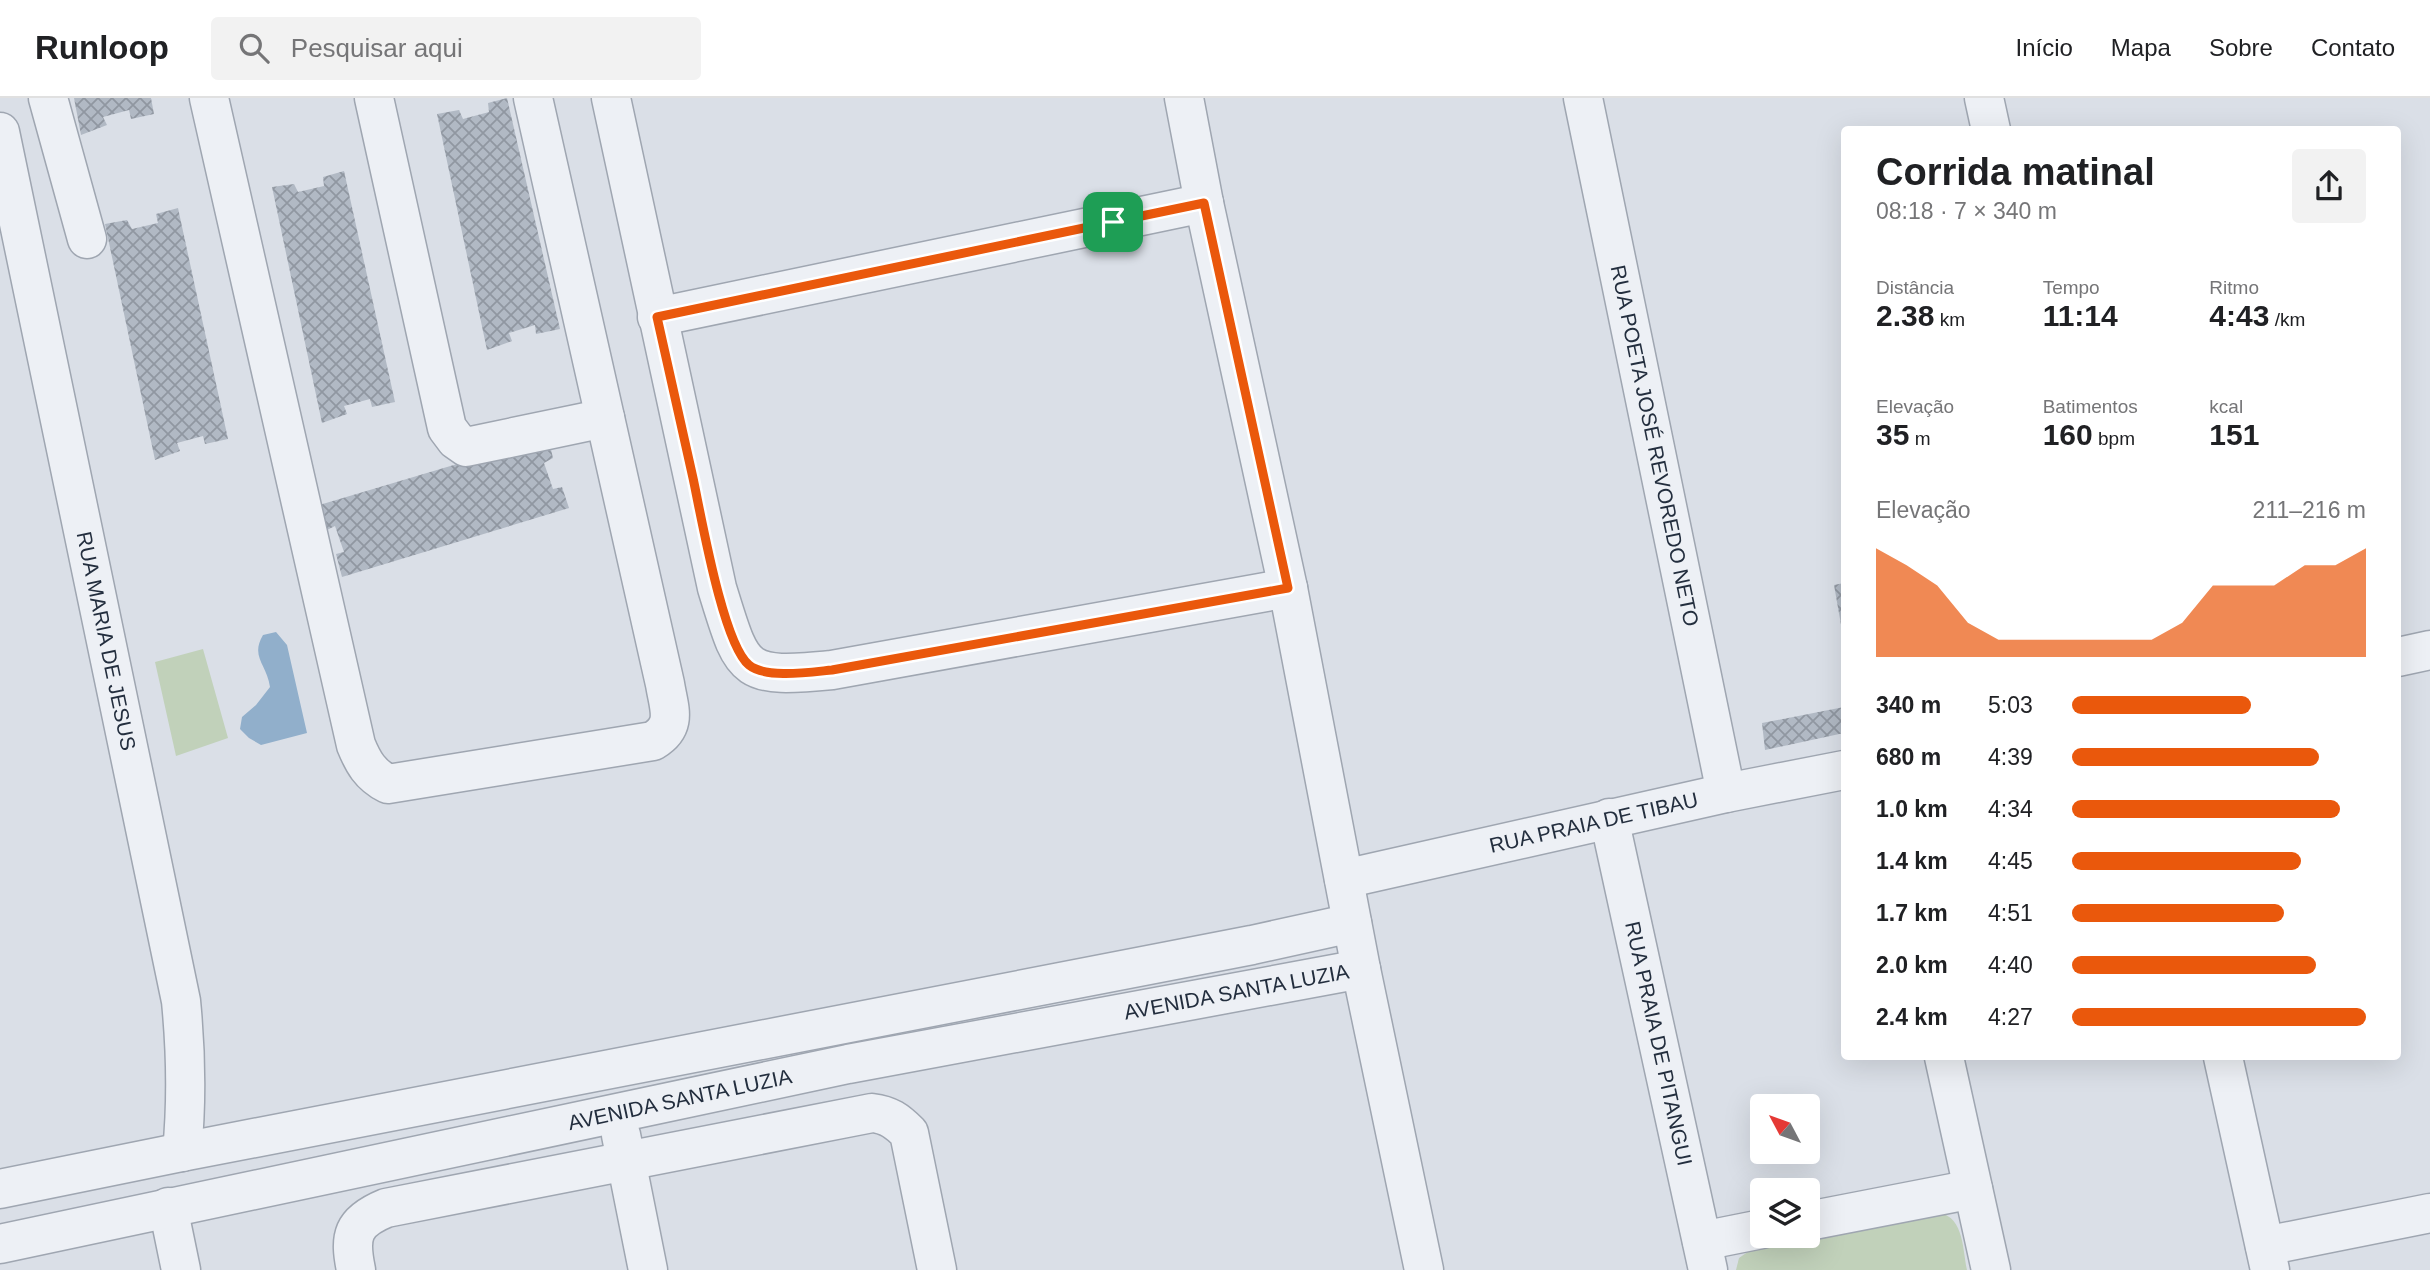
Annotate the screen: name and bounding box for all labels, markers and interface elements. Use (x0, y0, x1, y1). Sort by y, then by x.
search box (211, 17, 701, 80)
text: Runloop (35, 29, 169, 66)
icon: search (235, 29, 273, 67)
text: Pesquisar aqui (291, 33, 463, 63)
text: Início (2015, 34, 2073, 61)
text: Mapa (2111, 34, 2171, 61)
text: Sobre (2209, 34, 2273, 61)
text: Contato (2311, 34, 2395, 61)
button: share (2292, 149, 2366, 223)
text: Corrida matinal (1876, 151, 2155, 193)
pin (1083, 192, 1143, 252)
text: 08:18 · 7 × 340 m (1876, 198, 2057, 224)
icon: arrive (1094, 203, 1132, 241)
street label: RUA POETA JOSÉ REVOREDO NETO (1607, 263, 1703, 628)
text: Distância (1876, 277, 1954, 298)
text: Tempo (2043, 277, 2100, 298)
text: Ritmo (2209, 277, 2259, 298)
text: 2.38 (1876, 299, 1934, 332)
text: 11:14 (2043, 299, 2118, 332)
text: 4:43 (2209, 299, 2269, 332)
text: km (1934, 309, 1965, 330)
text: /km (2269, 309, 2305, 330)
text: Elevação (1876, 396, 1954, 417)
text: Batimentos (2043, 396, 2138, 417)
text: kcal (2209, 396, 2243, 417)
text: 35 (1876, 418, 1909, 451)
text: 160 (2043, 418, 2093, 451)
text: 151 (2209, 418, 2259, 451)
text: m (1909, 428, 1930, 449)
text: bpm (2093, 428, 2135, 449)
text: Elevação (1876, 497, 1971, 523)
text: 211–216 m (2253, 497, 2366, 523)
street label: RUA MARIA DE JESUS (73, 529, 141, 752)
text: 340 m (1876, 692, 1941, 718)
text: 5:03 (1988, 692, 2033, 718)
text: 680 m (1876, 744, 1941, 770)
text: 4:39 (1988, 744, 2033, 770)
street label: RUA PRAIA DE TIBAU (1487, 788, 1700, 857)
text: 1.0 km (1876, 796, 1948, 822)
text: 4:34 (1988, 796, 2033, 822)
text: 1.4 km (1876, 848, 1948, 874)
text: 4:45 (1988, 848, 2033, 874)
text: 1.7 km (1876, 900, 1948, 926)
text: 4:51 (1988, 900, 2033, 926)
street label: RUA PRAIA DE PITANGUI (1621, 919, 1697, 1168)
text: 2.0 km (1876, 952, 1948, 978)
text: 4:40 (1988, 952, 2033, 978)
street label: AVENIDA SANTA LUZIA (1122, 959, 1351, 1024)
text: 2.4 km (1876, 1004, 1948, 1030)
text: 4:27 (1988, 1004, 2033, 1030)
street label: AVENIDA SANTA LUZIA (566, 1064, 794, 1134)
north arrow (1750, 1094, 1820, 1164)
map controls (1750, 1094, 1820, 1248)
button: layers (1750, 1178, 1820, 1248)

